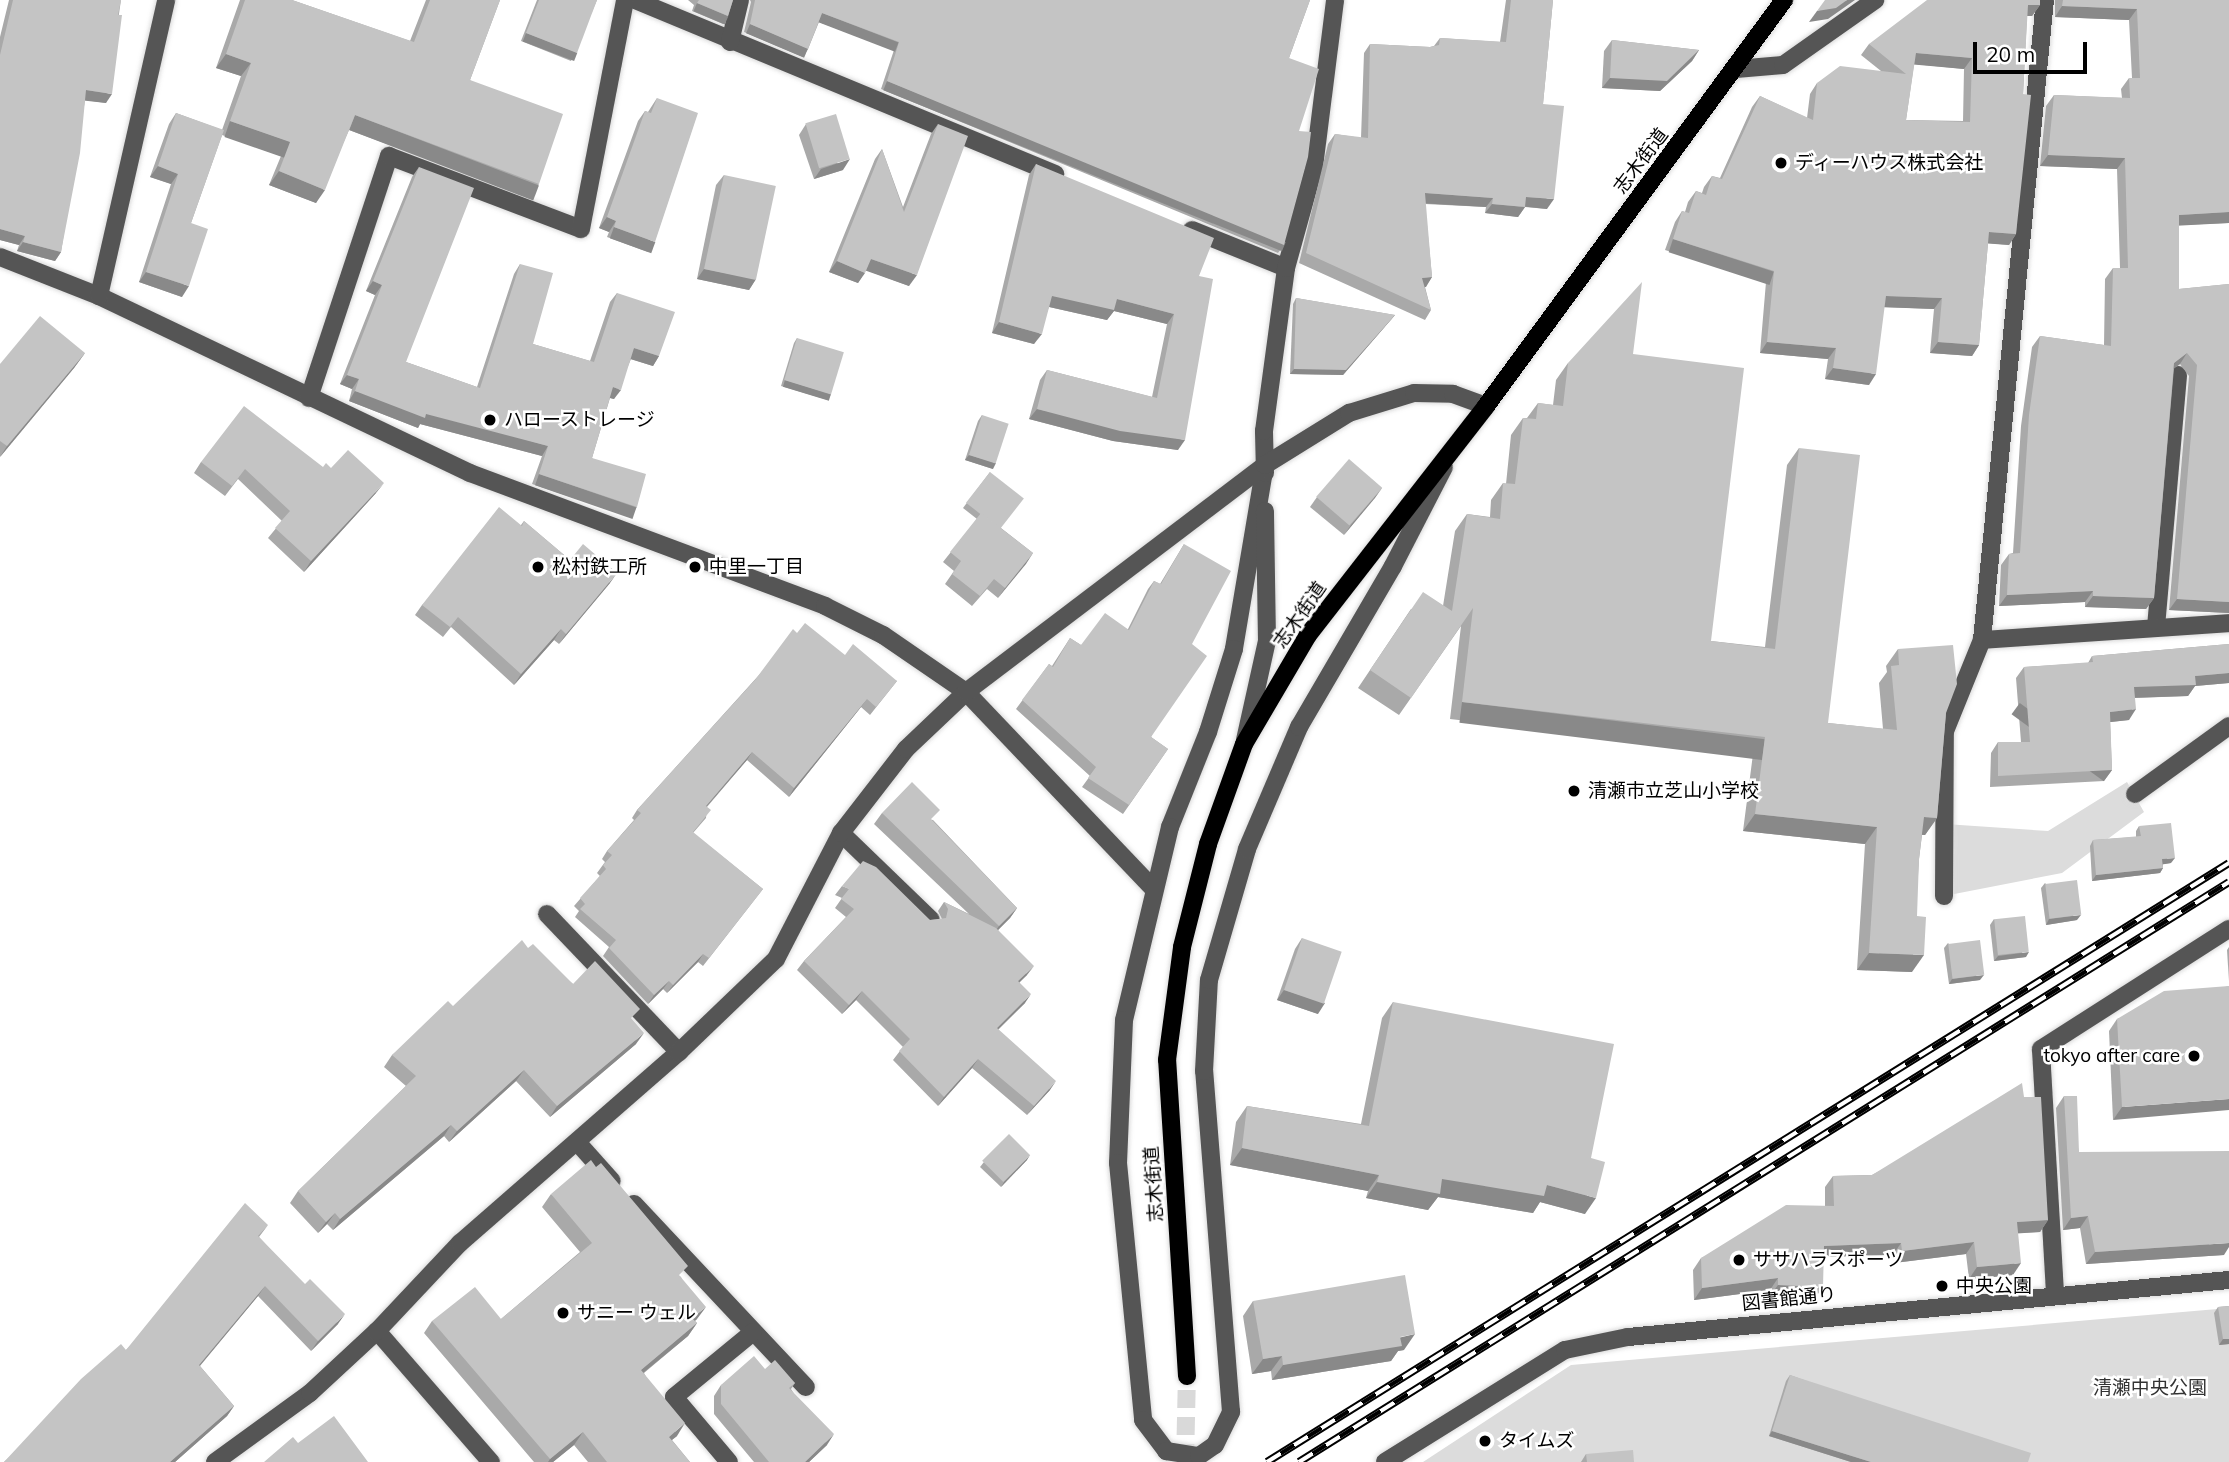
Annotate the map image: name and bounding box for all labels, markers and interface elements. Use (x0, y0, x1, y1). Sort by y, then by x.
scale bar (1977, 28, 2091, 72)
text: 20 m (1986, 41, 2035, 67)
street label: 志木街道 (1609, 124, 1673, 198)
place label: ディーハウス株式会社 (1795, 152, 1985, 174)
marker: ディーハウス株式会社 (1773, 155, 1789, 171)
place label: ハローストレージ (504, 409, 656, 431)
marker: ハローストレージ (482, 412, 498, 428)
place label: 松村鉄工所 (552, 556, 647, 578)
place label: 中里一丁目 (709, 556, 804, 578)
marker: 松村鉄工所 (530, 559, 546, 575)
marker: 中里一丁目 (687, 559, 703, 575)
street label: 志木街道 (1269, 577, 1331, 653)
place label: 清瀬市立芝山小学校 (1588, 780, 1759, 802)
marker: 清瀬市立芝山小学校 (1566, 783, 1582, 799)
place label: tokyo after care (2043, 1045, 2180, 1067)
marker: tokyo after care (2186, 1048, 2202, 1064)
street label: 志木街道 (1140, 1145, 1168, 1223)
place label: ササハラスポーツ (1753, 1249, 1905, 1271)
marker: ササハラスポーツ (1731, 1252, 1747, 1268)
place label: 中央公園 (1956, 1275, 2032, 1297)
marker: 中央公園 (1934, 1278, 1950, 1294)
street label: 図書館通り (1741, 1283, 1837, 1315)
place label: サニー ウェル (577, 1302, 696, 1324)
marker: サニー ウェル (555, 1305, 571, 1321)
park label: 清瀬中央公園 (2093, 1377, 2207, 1399)
place label: タイムズ (1499, 1430, 1575, 1452)
marker: タイムズ (1477, 1433, 1493, 1449)

